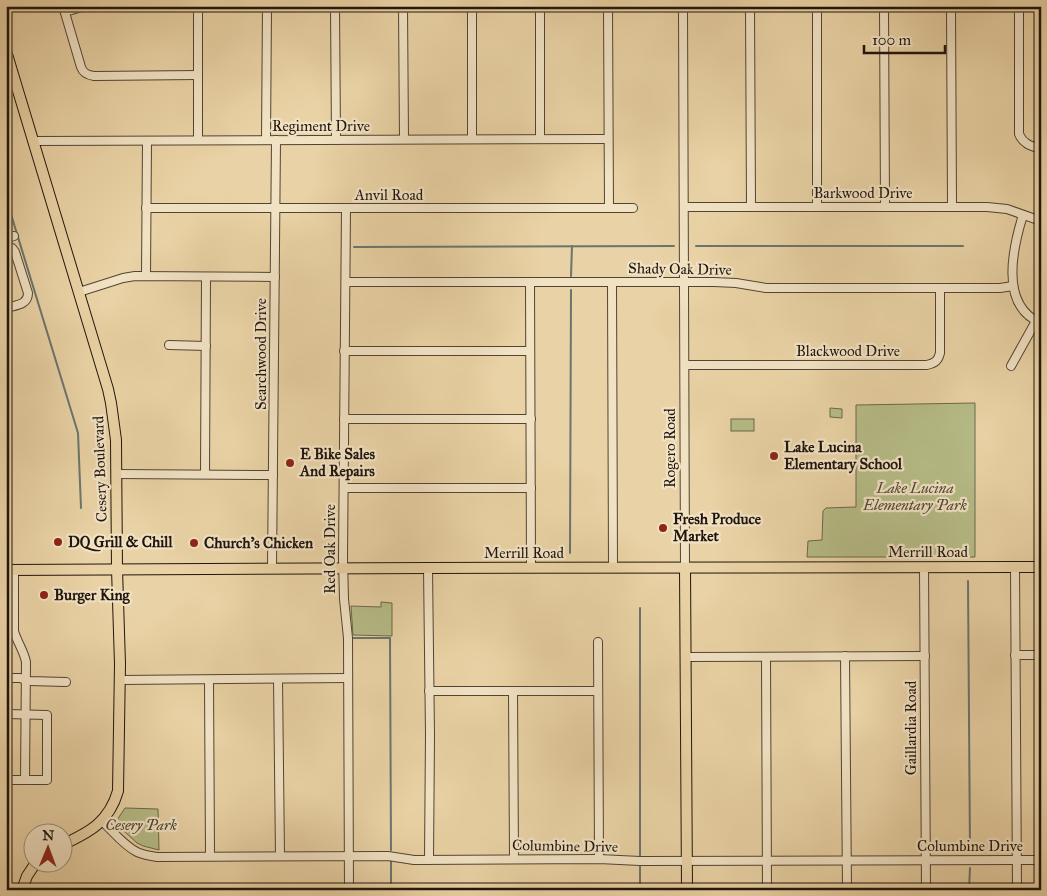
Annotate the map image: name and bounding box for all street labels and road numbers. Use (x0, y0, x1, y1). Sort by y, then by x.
street label: Regiment Drive (272, 117, 370, 135)
street label: Barkwood Drive (813, 184, 913, 202)
street label: Anvil Road (354, 186, 424, 204)
street label: Shady Oak Drive (628, 259, 732, 279)
street label: Searchwood Drive (252, 298, 270, 410)
street label: Blackwood Drive (796, 342, 900, 360)
street label: Rogero Road (661, 408, 679, 488)
street label: Cesery Boulevard (89, 415, 111, 523)
street label: Red Oak Drive (321, 504, 339, 594)
street label: Merrill Road (888, 543, 969, 561)
street label: Merrill Road (484, 544, 565, 562)
street label: Gaillardia Road (902, 680, 920, 775)
street label: Columbine Drive (512, 836, 618, 856)
street label: Columbine Drive (917, 837, 1023, 855)

